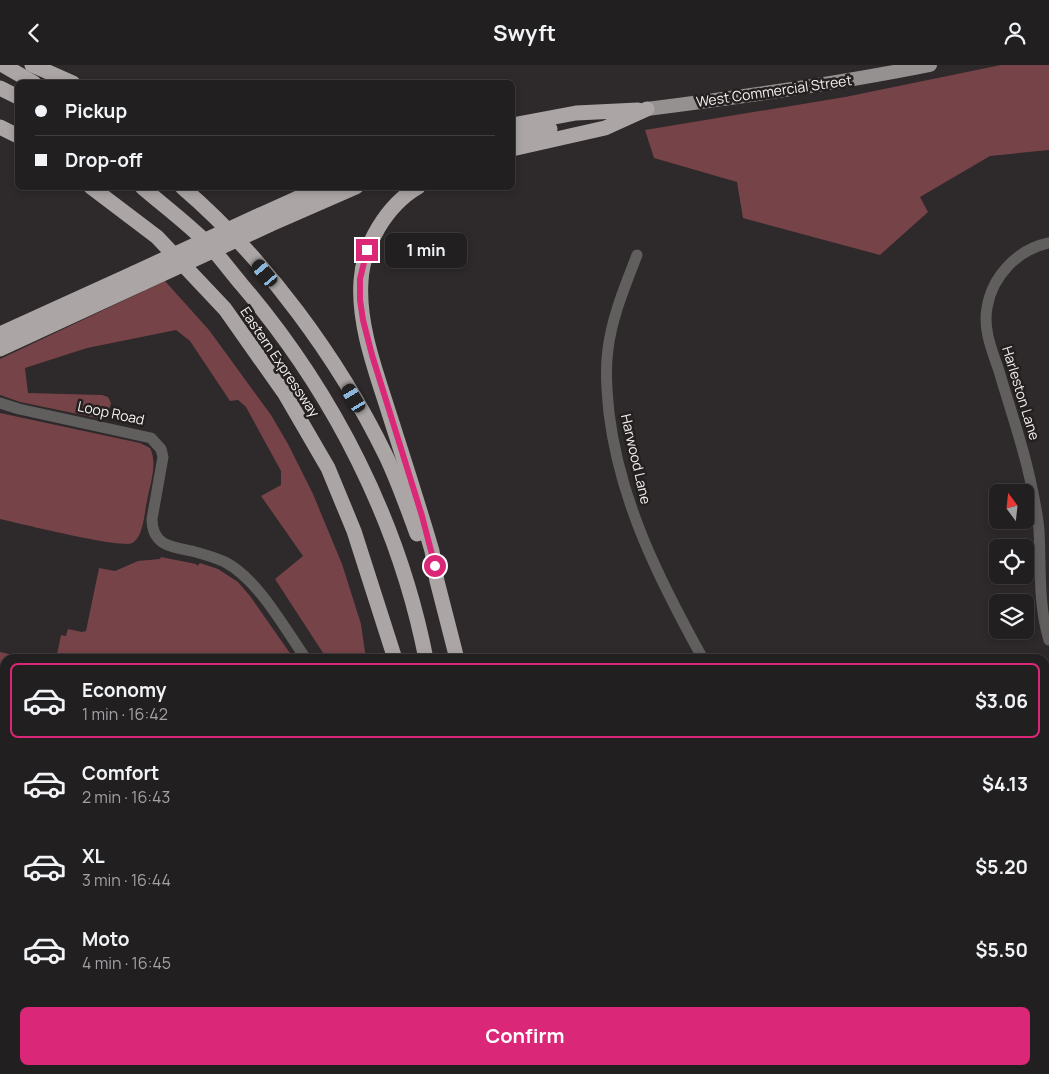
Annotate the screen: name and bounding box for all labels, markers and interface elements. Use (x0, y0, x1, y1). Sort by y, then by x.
text: Swyft (493, 18, 556, 48)
icon: back (20, 19, 48, 47)
icon: person (1001, 19, 1029, 47)
street label: West Commercial Street (695, 70, 853, 111)
text: Pickup (65, 98, 127, 124)
text: Drop-off (65, 147, 142, 173)
callout: 1 min (384, 233, 467, 267)
route end (356, 239, 378, 261)
text: 1 min (406, 239, 446, 261)
car (249, 257, 280, 289)
street label: Eastern Expressway (236, 303, 325, 421)
street label: Harleston Lane (998, 344, 1045, 442)
car (339, 381, 368, 415)
street label: Loop Road (76, 396, 146, 429)
street label: Harwood Lane (617, 412, 656, 506)
north arrow (989, 484, 1034, 529)
map controls (989, 484, 1034, 639)
button: locate (989, 539, 1034, 584)
route start (424, 555, 446, 577)
button: layers (989, 594, 1034, 639)
text: Economy (82, 677, 166, 703)
icon: car (22, 678, 67, 723)
text: $3.06 (975, 688, 1028, 714)
text: 1 min · 16:42 (82, 703, 168, 725)
text: Comfort (82, 760, 159, 786)
icon: car (22, 761, 67, 806)
text: $4.13 (982, 771, 1028, 797)
text: 2 min · 16:43 (82, 786, 170, 808)
text: XL (82, 843, 105, 869)
icon: car (22, 844, 67, 889)
text: $5.20 (975, 854, 1028, 880)
text: 3 min · 16:44 (82, 869, 171, 891)
text: Moto (82, 926, 129, 952)
icon: car (22, 927, 67, 972)
text: $5.50 (976, 937, 1028, 963)
text: 4 min · 16:45 (82, 952, 171, 974)
button: Confirm (20, 1007, 1030, 1065)

